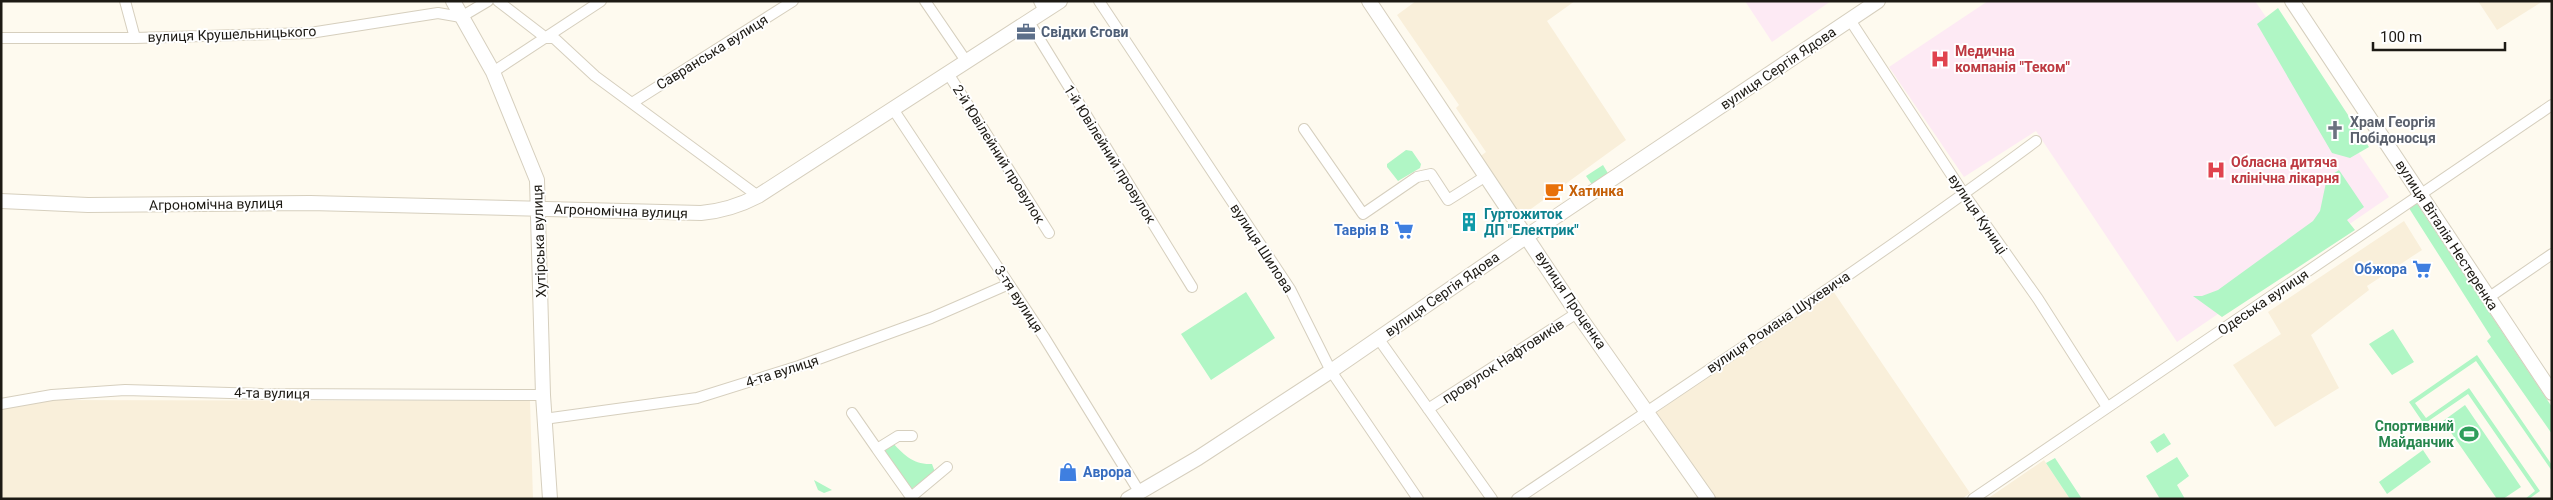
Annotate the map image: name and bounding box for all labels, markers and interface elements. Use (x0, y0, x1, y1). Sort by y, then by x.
street label: Савранська вулиця (653, 11, 771, 93)
scale bar (2373, 20, 2506, 52)
office icon: Свідки Єгови (1015, 21, 1037, 43)
street label: вулиця Крушельницького (147, 23, 317, 45)
street label: вулиця Сергія Ядова (1717, 23, 1839, 113)
place label: Свідки Єгови (1041, 24, 1129, 40)
text: 100 m (2380, 28, 2422, 46)
place label: Медична компанія "Теком" (1955, 43, 2071, 75)
hospital icon: Медична компанія "Теком" (1929, 48, 1951, 70)
street label: 2-й Ювілейний провулок (950, 82, 1049, 227)
street label: 1-й Ювілейний провулок (1061, 82, 1160, 227)
place label: Храм Георгія Побідоносця (2350, 114, 2436, 146)
church icon: Храм Георгія Побідоносця (2324, 119, 2346, 141)
place label: Обласна дитяча клінічна лікарня (2231, 154, 2339, 186)
street label: вулиця Віталія Нестеренка (2392, 157, 2502, 313)
hospital icon: Обласна дитяча клінічна лікарня (2205, 159, 2227, 181)
street label: вулиця Куниці (1945, 171, 2011, 257)
cafe icon: Хатинка (1543, 180, 1565, 202)
place label: Хатинка (1569, 183, 1624, 199)
street label: Хутірська вулиця (529, 184, 549, 298)
street label: Агрономічна вулиця (149, 195, 283, 213)
street label: вулиця Шилова (1227, 200, 1297, 296)
street label: Агрономічна вулиця (554, 201, 688, 221)
place label: Гуртожиток ДП "Електрик" (1484, 206, 1579, 238)
building icon: Гуртожиток ДП "Електрик" (1458, 211, 1480, 233)
supermarket icon: Таврія В (1393, 219, 1415, 241)
place label: Таврія В (1334, 222, 1389, 238)
street label: вулиця Проценка (1532, 248, 1610, 352)
street label: вулиця Сергія Ядова (1382, 249, 1502, 339)
supermarket icon: Обжора (2411, 258, 2433, 280)
place label: Обжора (2354, 261, 2407, 277)
street label: 3-тя вулиця (992, 263, 1046, 335)
street label: Одеська вулиця (2215, 266, 2311, 338)
street label: вулиця Романа Шухевича (1703, 268, 1853, 376)
street label: провулок Нафтовиків (1439, 316, 1567, 406)
street label: 4-та вулиця (743, 352, 821, 390)
street label: 4-та вулиця (234, 384, 310, 402)
place label: Спортивний Майданчик (2375, 418, 2454, 450)
sports icon: Спортивний Майданчик (2458, 423, 2480, 445)
shop icon: Аврора (1057, 461, 1079, 483)
place label: Аврора (1083, 464, 1132, 480)

